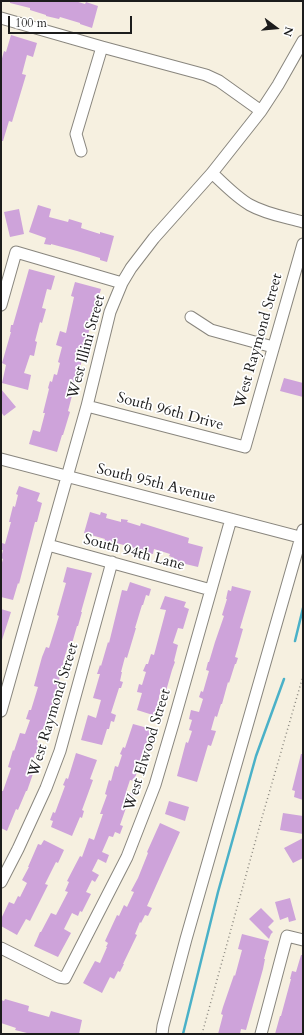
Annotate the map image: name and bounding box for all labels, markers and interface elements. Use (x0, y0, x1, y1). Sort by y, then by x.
scale bar (10, 8, 134, 34)
north arrow (256, 8, 296, 48)
text: 100 m (15, 15, 47, 31)
text: N (279, 25, 297, 38)
street label: West Raymond Street (231, 272, 287, 410)
street label: West Illini Street (64, 293, 110, 401)
street label: South 96th Drive (115, 389, 225, 435)
street label: South 95th Avenue (95, 461, 217, 507)
street label: South 94th Lane (81, 531, 187, 575)
street label: West Raymond Street (25, 641, 83, 779)
street label: West Elwood Street (121, 687, 175, 813)

